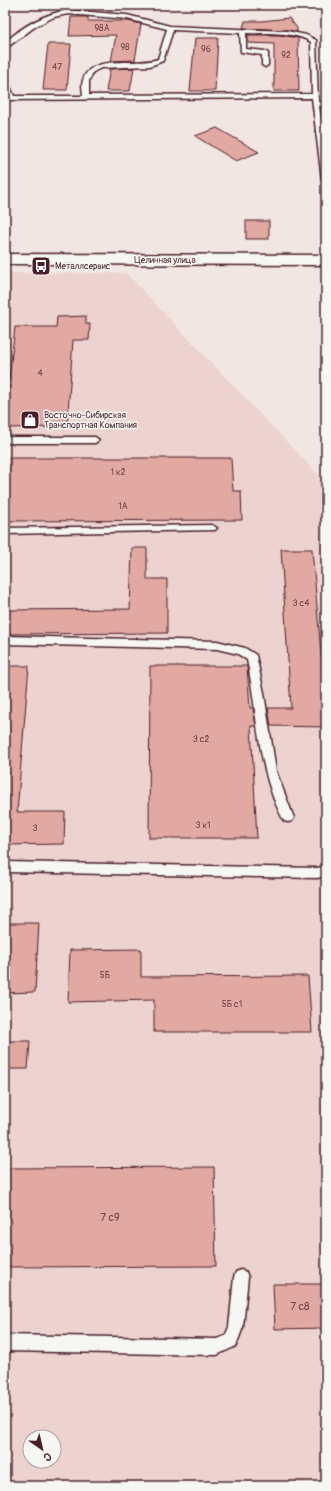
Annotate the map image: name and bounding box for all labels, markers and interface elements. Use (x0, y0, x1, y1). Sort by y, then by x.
house number: 98А (94, 23, 110, 34)
house number: 98 (120, 42, 130, 53)
house number: 96 (201, 44, 211, 55)
house number: 92 (281, 50, 291, 61)
house number: 47 (52, 62, 62, 73)
bus stop icon: Металлсервис (30, 255, 52, 277)
street label: Целинная улица (134, 255, 196, 266)
place label: Металлсервис (55, 261, 111, 272)
house number: 4 (37, 368, 43, 379)
shop icon: Восточно-Сибирская Транспортная Компания (19, 409, 41, 431)
place label: Восточно-Сибирская Транспортная Компания (44, 410, 137, 431)
house number: 1 к2 (110, 467, 126, 478)
house number: 1А (118, 501, 128, 512)
house number: 3 с4 (293, 598, 310, 609)
house number: 3 с2 (193, 734, 209, 745)
house number: 3 к1 (195, 820, 211, 831)
house number: 3 (32, 823, 38, 834)
house number: 5Б (100, 970, 110, 981)
house number: 5Б с1 (222, 999, 242, 1010)
house number: 7 с9 (100, 1211, 120, 1224)
house number: 7 с8 (290, 1300, 310, 1313)
north arrow (22, 1429, 62, 1469)
text: С (41, 1450, 54, 1464)

